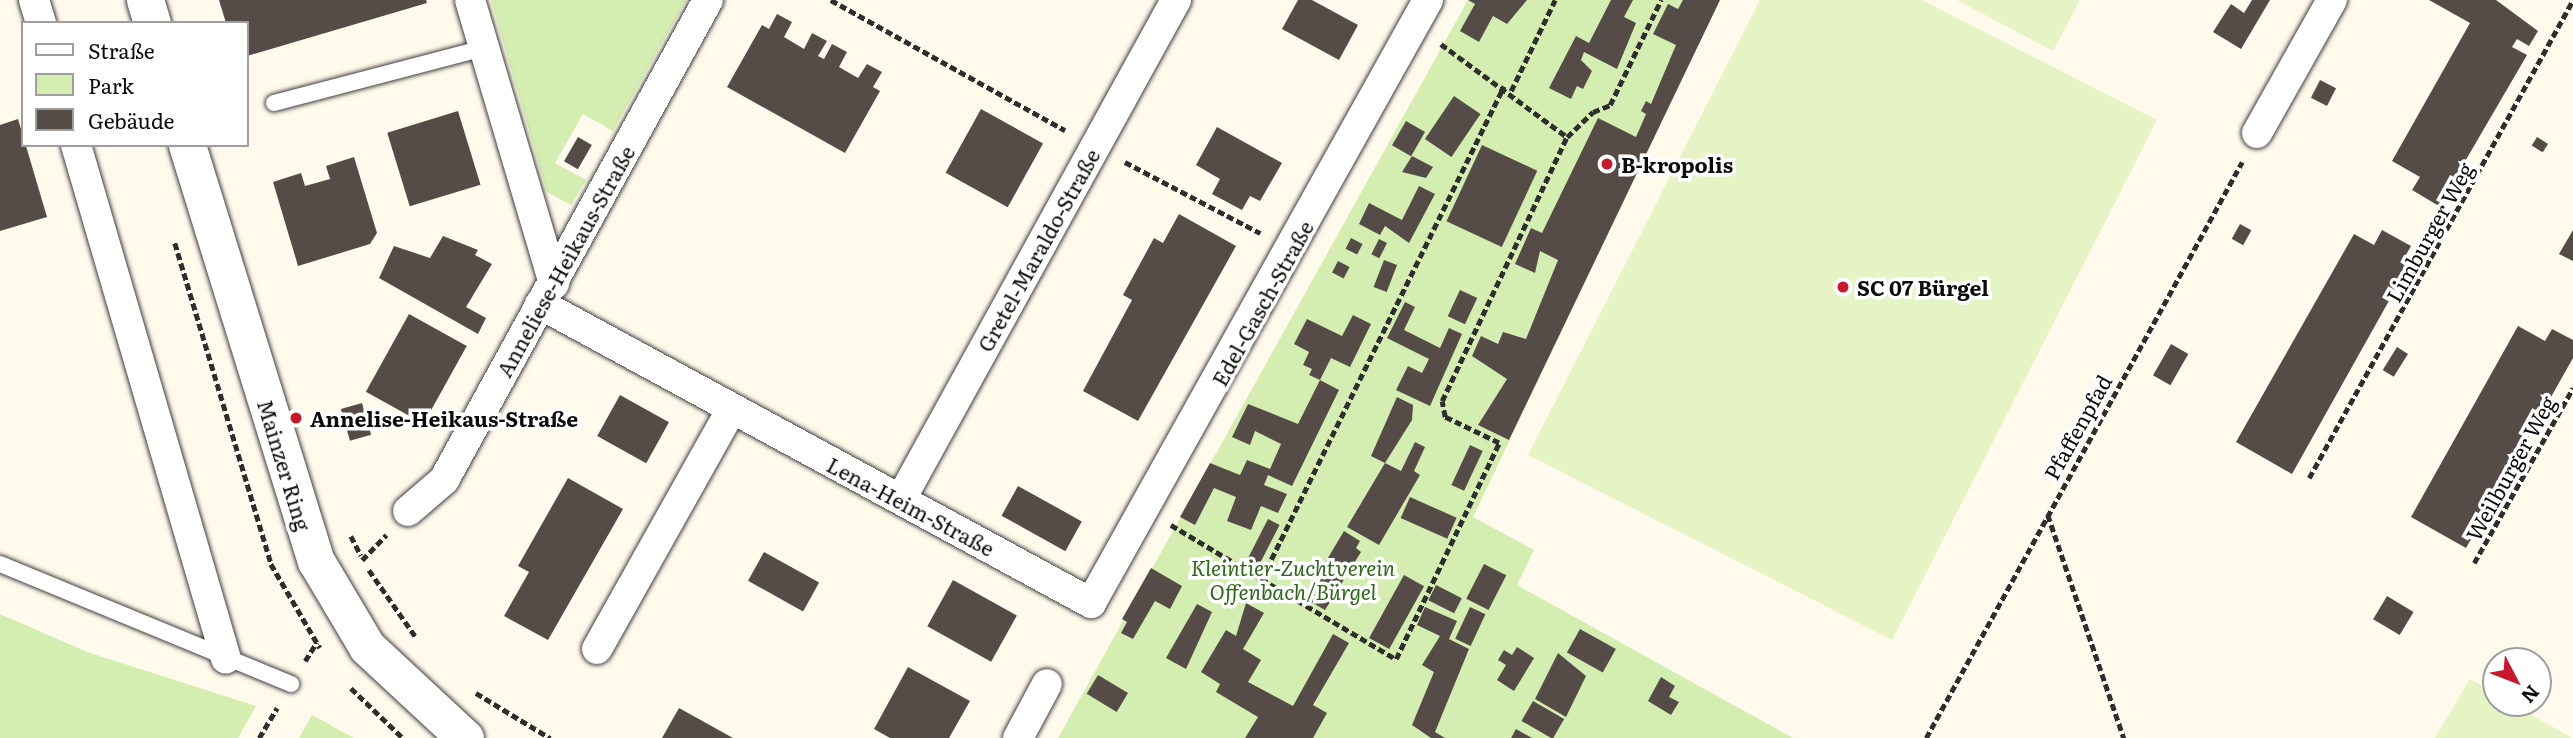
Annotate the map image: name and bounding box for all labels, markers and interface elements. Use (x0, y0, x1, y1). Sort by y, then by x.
legend (21, 21, 248, 147)
text: Straße (88, 34, 155, 65)
text: Park (88, 69, 134, 100)
text: Gebäude (88, 104, 174, 135)
street label: Anneliese-Heikaus-Straße (491, 141, 639, 381)
street label: Gretel-Maraldo-Straße (972, 144, 1104, 356)
place label: B-kropolis (1621, 151, 1733, 177)
marker: B-kropolis (1599, 156, 1615, 172)
street label: Limburger Weg (2380, 158, 2478, 306)
street label: Edel-Gasch-Straße (1206, 216, 1318, 390)
place label: SC 07 Bürgel (1857, 274, 1989, 300)
marker: SC 07 Bürgel (1835, 279, 1851, 295)
street label: Pfaffenpfad (2038, 370, 2116, 484)
street label: Weilburger Weg (2460, 391, 2560, 545)
street label: Mainzer Ring (253, 396, 317, 534)
place label: Annelise-Heikaus-Straße (310, 405, 578, 431)
marker: Annelise-Heikaus-Straße (288, 410, 304, 426)
street label: Lena-Heim-Straße (823, 451, 999, 561)
park label: Kleintier-Zuchtverein Offenbach/Bürgel (1191, 554, 1395, 604)
north arrow (2482, 647, 2552, 717)
text: N (2515, 679, 2547, 710)

